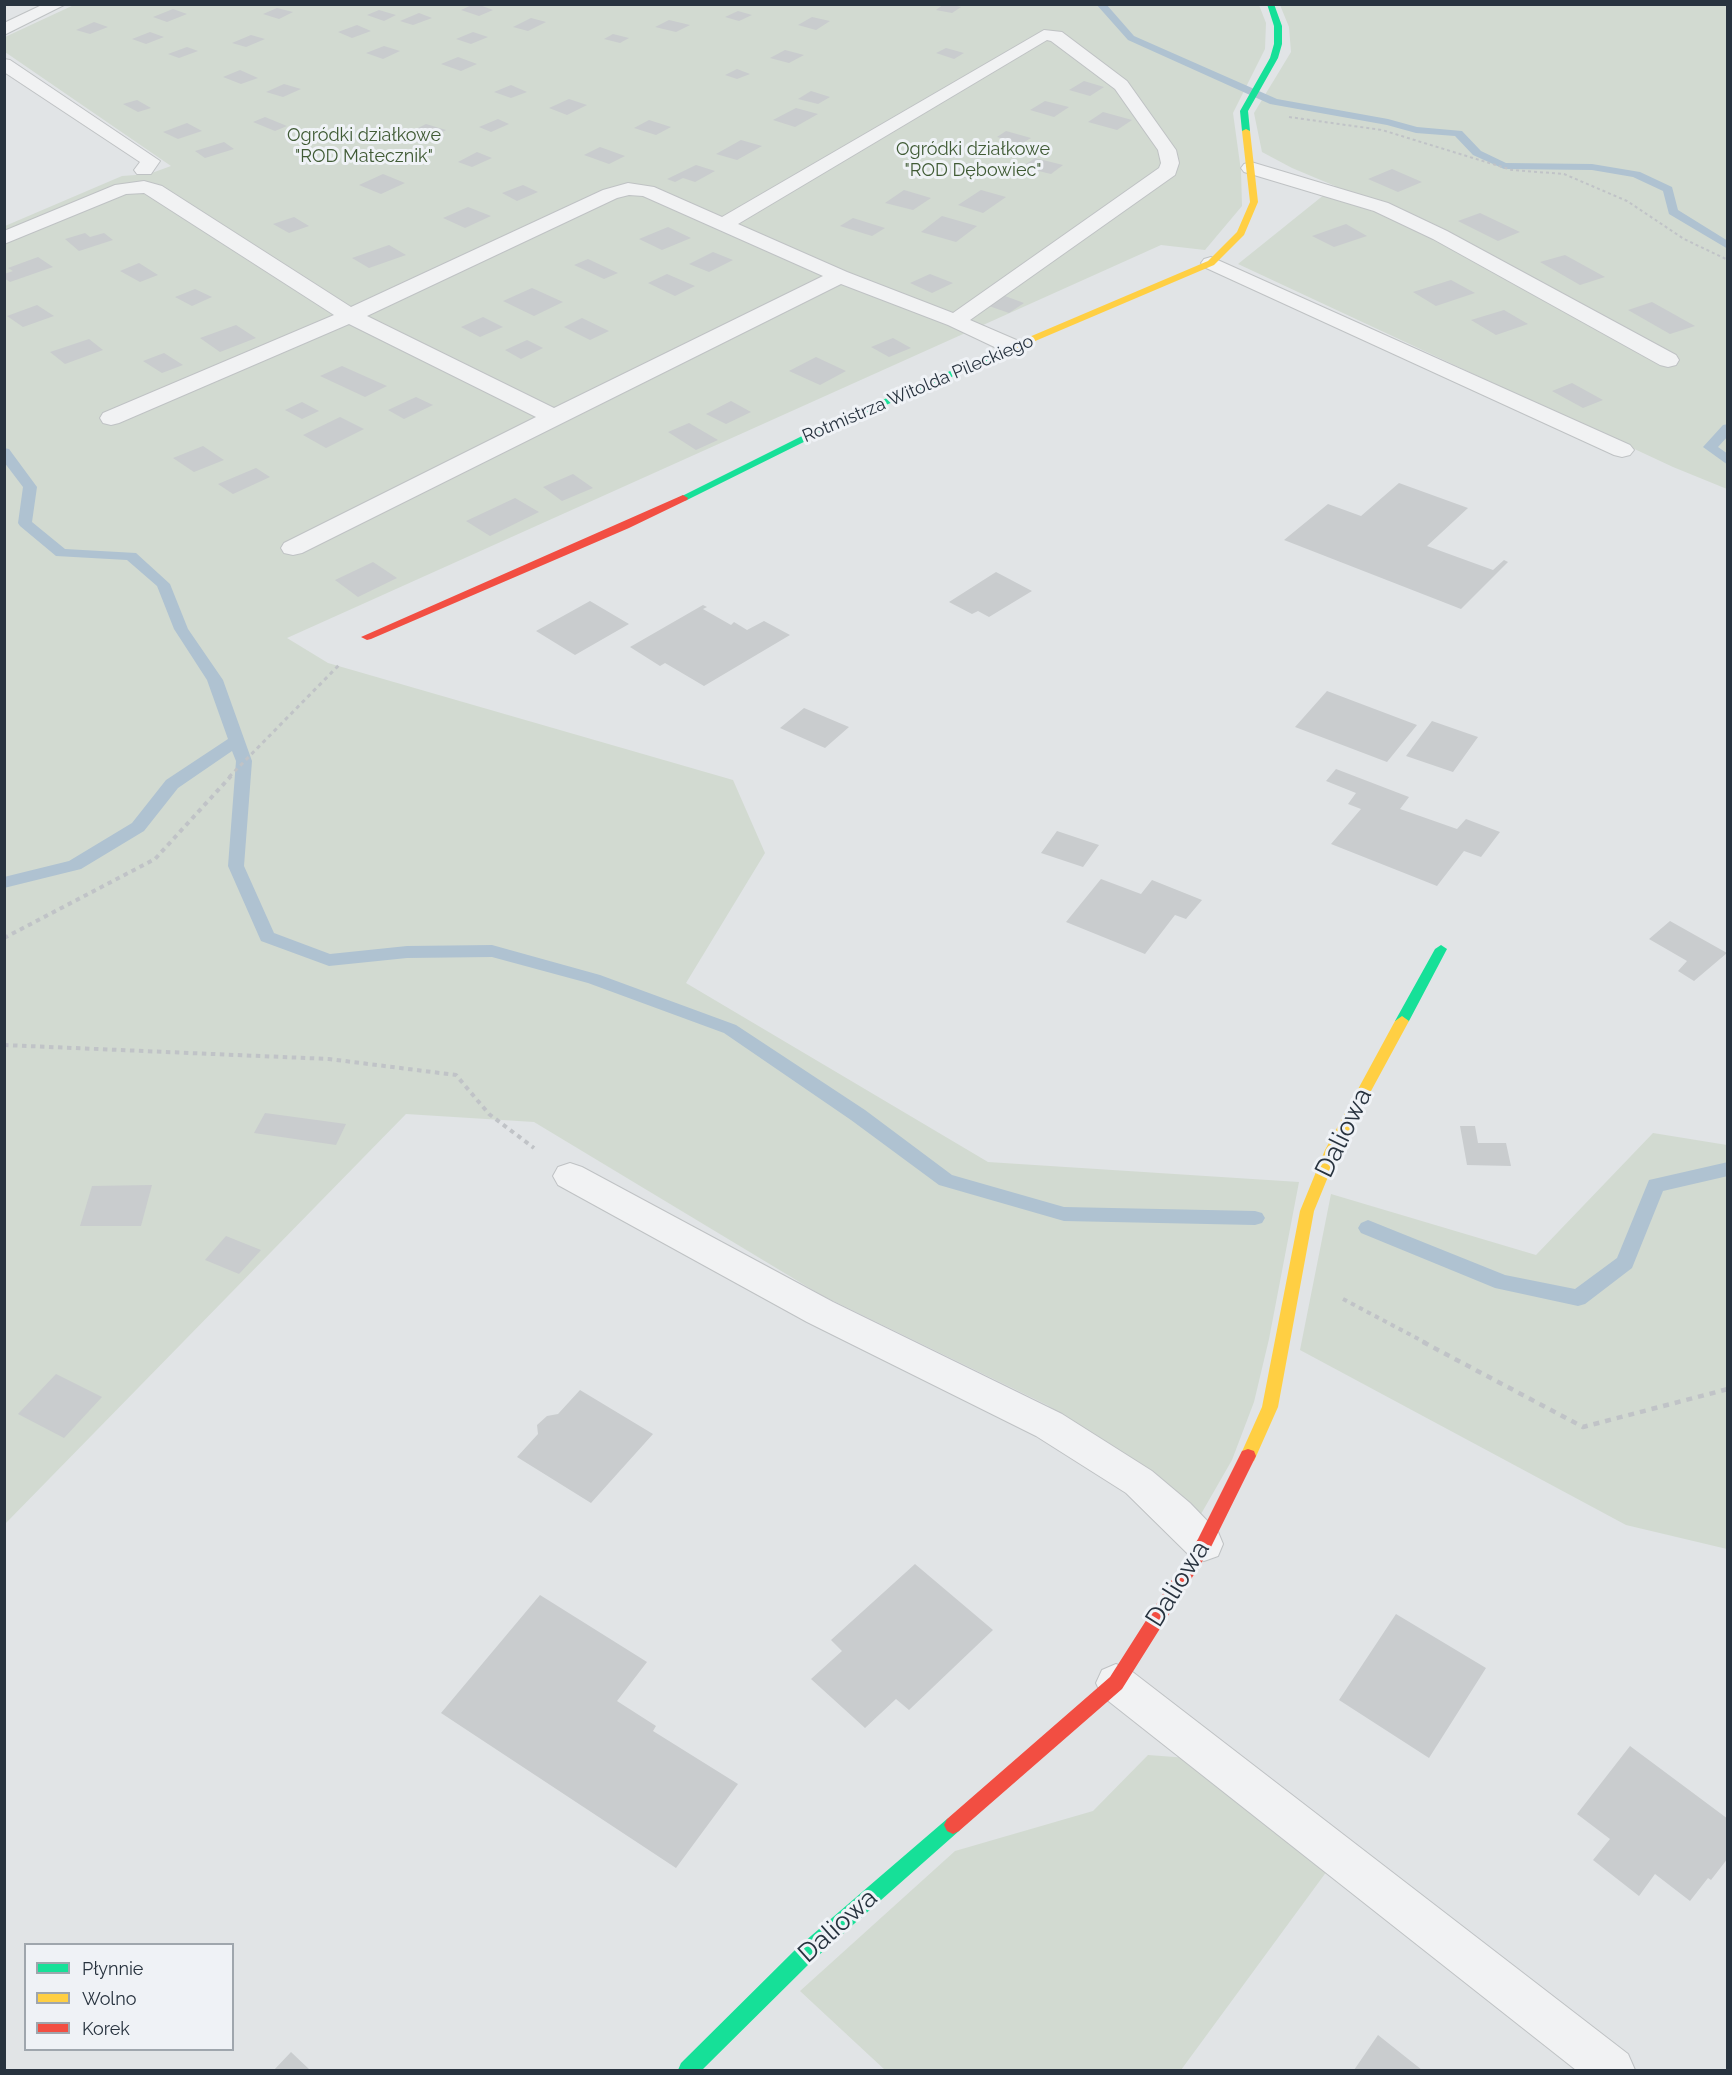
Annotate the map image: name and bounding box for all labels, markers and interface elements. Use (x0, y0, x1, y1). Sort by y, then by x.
park label: Ogródki działkowe "ROD Matecznik" (287, 125, 441, 168)
park label: Ogródki działkowe "ROD Dębowiec" (896, 139, 1050, 182)
street label: Rotmistrza Witolda Pileckiego (799, 330, 1037, 448)
street label: Daliowa (1309, 1083, 1379, 1183)
street label: Daliowa (1140, 1535, 1216, 1633)
street label: Daliowa (792, 1882, 884, 1970)
legend (24, 1943, 234, 2051)
text: Płynnie (82, 1958, 143, 1979)
text: Wolno (82, 1988, 136, 2009)
text: Korek (82, 2018, 130, 2039)

